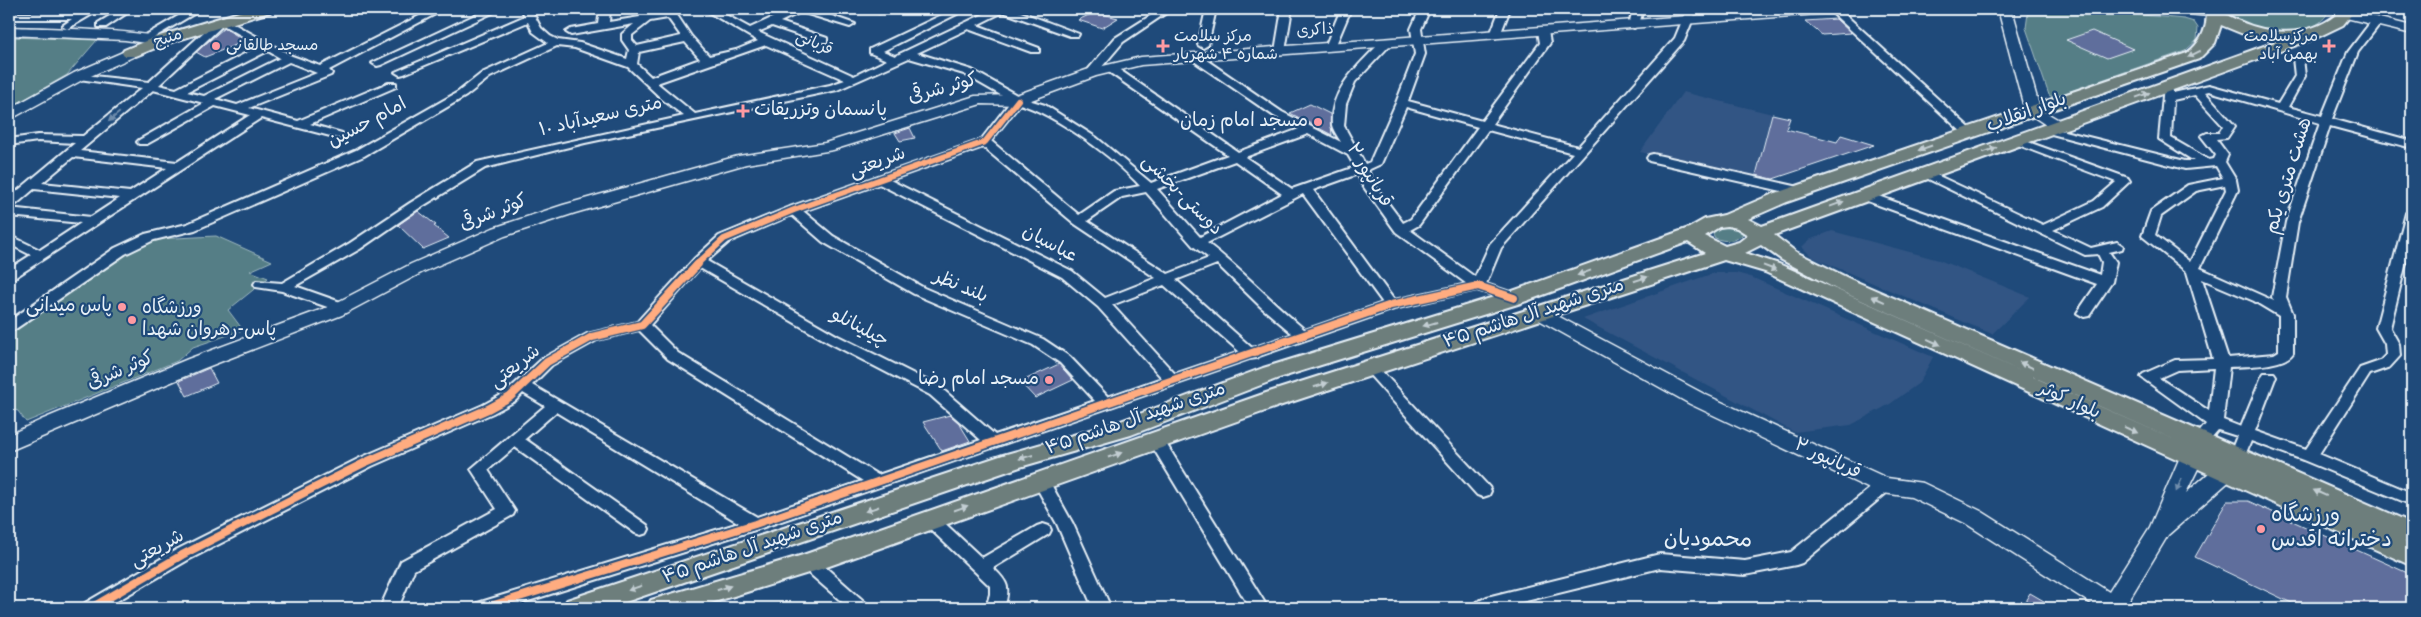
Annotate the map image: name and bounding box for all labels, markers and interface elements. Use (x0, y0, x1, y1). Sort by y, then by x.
street label: ذاکری (1296, 18, 1334, 44)
street label: منبح (151, 24, 185, 54)
street label: قربانی (792, 26, 836, 62)
place label: مرکز سلامت شماره ۴ شهریار (1172, 26, 1278, 67)
place label: مرکزسلامت بهمن آباد (2244, 26, 2318, 67)
place label: مسجد طالقانی (226, 35, 318, 58)
marker: مرکز سلامت شماره ۴ شهریار (1156, 39, 1170, 53)
marker: مرکزسلامت بهمن آباد (2322, 39, 2336, 53)
marker: مسجد طالقانی (210, 40, 222, 52)
one-way arrow (2186, 50, 2201, 58)
street label: کوثر شرقی (905, 66, 981, 112)
street label: بلوار انقلاب (1983, 87, 2071, 141)
street label: ۱۰ متری سعیدآباد (537, 91, 665, 145)
one-way arrow (2136, 91, 2151, 99)
street label: امام حسین (324, 92, 412, 156)
place label: پانسمان وتزریقات (754, 98, 887, 125)
marker: پانسمان وتزریقات (736, 104, 750, 118)
place label: مسجد امام زمان (1180, 109, 1308, 136)
one-way arrow (108, 111, 120, 123)
street label: هشت متری یکم (2259, 114, 2321, 238)
marker: مسجد امام زمان (1312, 116, 1324, 128)
street label: قربانپور ۲ (1338, 139, 1398, 213)
street label: شریعتی (846, 141, 910, 187)
one-way arrow (1917, 145, 1932, 152)
one-way arrow (1983, 146, 1998, 154)
street label: دوستی-بخشی (1134, 149, 1228, 243)
street label: کوثر شرقی (455, 187, 532, 239)
one-way arrow (1830, 200, 1845, 208)
street label: عباسیان (1017, 219, 1081, 271)
street label: بلند نظر (927, 264, 992, 312)
one-way arrow (1763, 264, 1778, 272)
one-way arrow (1577, 270, 1592, 277)
street label: ۴۵ متری شهید آل هاشم (1440, 273, 1628, 357)
one-way arrow (1634, 274, 1649, 282)
place label: پاس میدانی (26, 294, 112, 321)
one-way arrow (1871, 295, 1885, 303)
place label: ورزشگاه پاس-رهروان شهدا (142, 296, 276, 345)
marker: پاس میدانی (116, 301, 128, 313)
street label: چیلینانلو (825, 302, 893, 355)
marker: ورزشگاه پاس-رهروان شهدا (126, 314, 138, 326)
one-way arrow (1423, 321, 1438, 329)
one-way arrow (1927, 338, 1941, 346)
street label: شریعتی (485, 339, 547, 397)
street label: کوثر شرقی (82, 344, 159, 398)
one-way arrow (2019, 361, 2033, 369)
place label: مسجد امام رضا (918, 367, 1039, 394)
marker: مسجد امام رضا (1043, 374, 1055, 386)
street label: ۴۵ متری شهید آل هاشم (1042, 376, 1230, 464)
street label: بلوار کوثر (2032, 376, 2104, 428)
one-way arrow (1313, 381, 1328, 388)
one-way arrow (2124, 426, 2138, 434)
street label: قربانپور ۲ (1789, 433, 1865, 487)
one-way arrow (1107, 451, 1122, 458)
one-way arrow (1019, 454, 1034, 462)
one-way arrow (2174, 478, 2182, 492)
one-way arrow (2313, 488, 2327, 496)
place label: ورزشگاه دخترانه اقدس (2271, 501, 2392, 557)
one-way arrow (954, 504, 969, 512)
street label: ۴۵ متری شهید آل هاشم (659, 505, 847, 593)
one-way arrow (864, 505, 879, 513)
marker: ورزشگاه دخترانه اقدس (2255, 523, 2267, 535)
street label: شریعتی (126, 524, 190, 576)
street label: محمودیان (1664, 525, 1752, 557)
one-way arrow (717, 584, 732, 592)
one-way arrow (628, 585, 643, 593)

